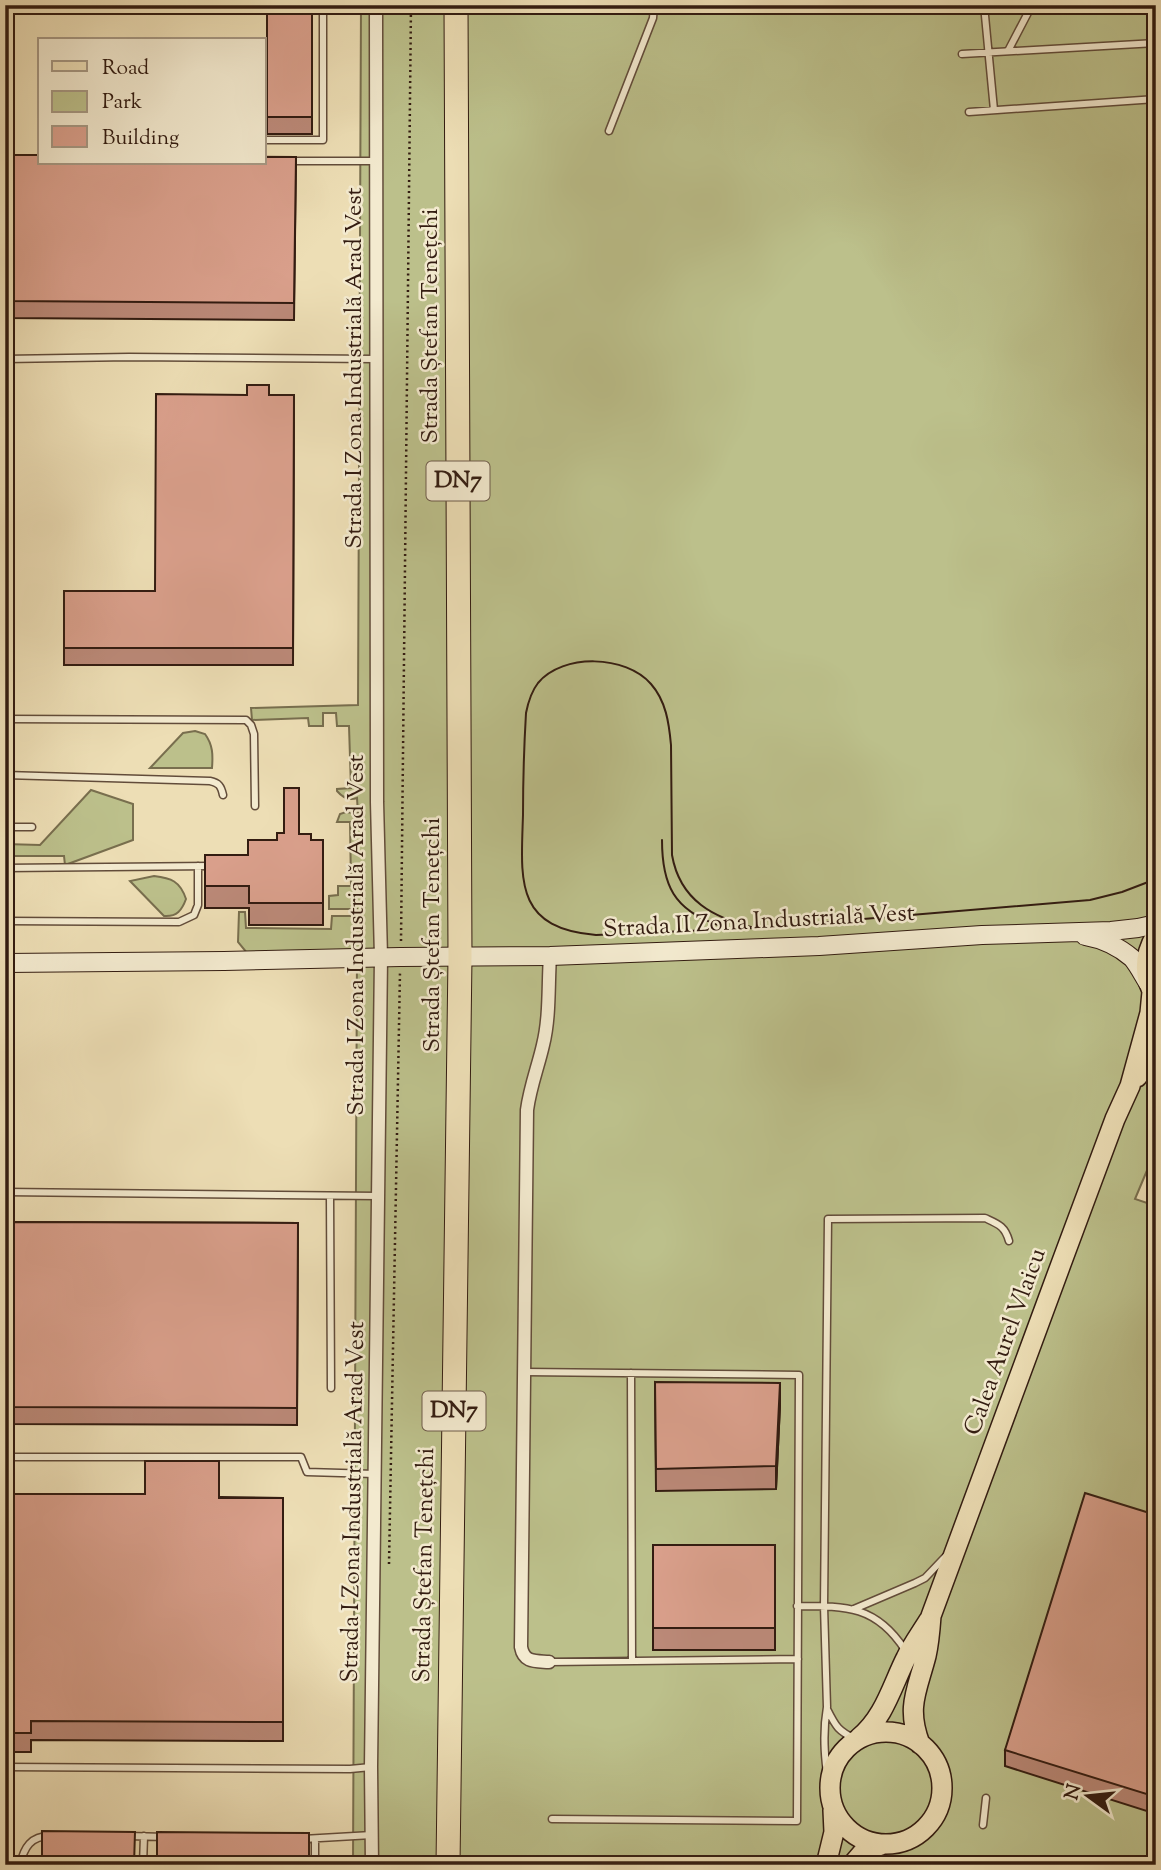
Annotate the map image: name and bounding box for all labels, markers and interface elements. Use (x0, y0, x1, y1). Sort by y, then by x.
legend (38, 38, 266, 164)
text: Road (102, 54, 149, 84)
text: Park (102, 88, 143, 118)
text: Building (102, 124, 179, 154)
street label: Strada I Zona Industrială Arad Vest (338, 187, 372, 549)
street label: Strada Ștefan Tenețchi (414, 208, 448, 444)
road number: DN7 (426, 461, 490, 500)
street label: Strada I Zona Industrială Arad Vest (340, 754, 374, 1116)
street label: Strada Ștefan Tenețchi (416, 817, 450, 1053)
street label: Strada II Zona Industrială Vest (602, 897, 916, 947)
street label: Calea Aurel Vlaicu (956, 1244, 1056, 1440)
street label: Strada I Zona Industrială Arad Vest (334, 1321, 374, 1683)
road number: DN7 (422, 1392, 486, 1430)
street label: Strada Ștefan Tenețchi (406, 1447, 444, 1683)
north arrow (1052, 1762, 1122, 1832)
text: N (1059, 1781, 1089, 1803)

